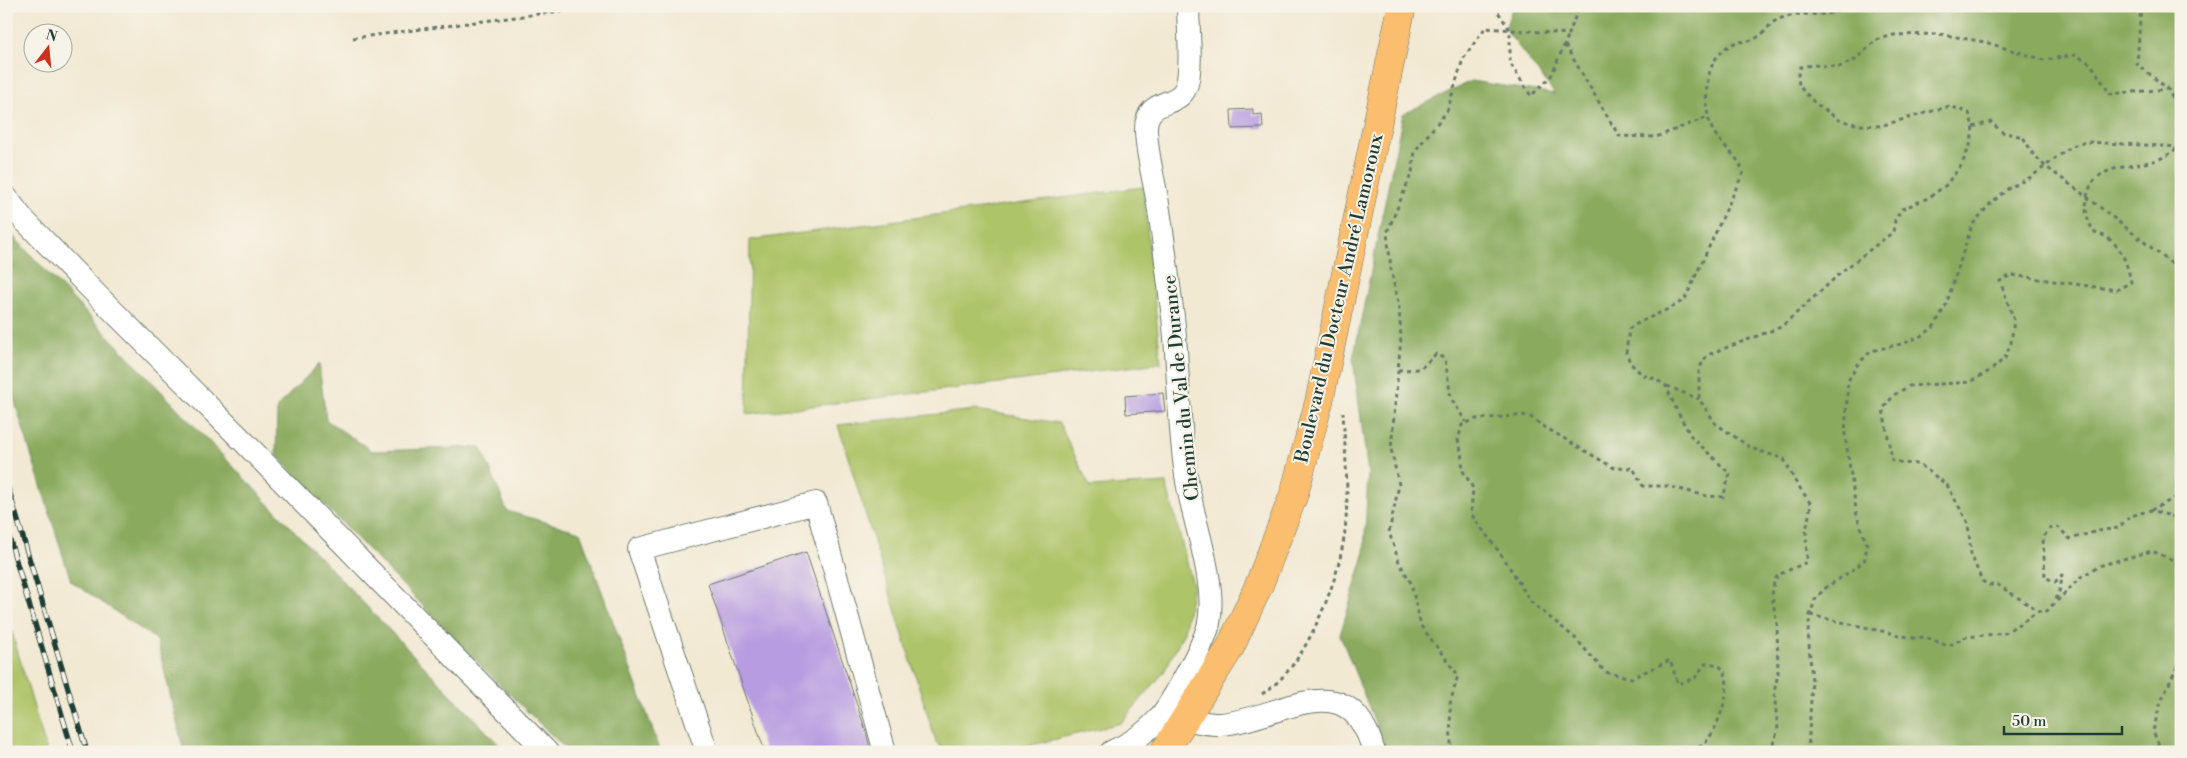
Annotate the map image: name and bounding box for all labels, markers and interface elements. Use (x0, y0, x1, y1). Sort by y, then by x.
north arrow (22, 22, 72, 72)
text: N (44, 26, 59, 47)
street label: Boulevard du Docteur André Lamoroux (1289, 131, 1389, 466)
street label: Chemin du Val de Durance (1157, 274, 1205, 502)
scale bar (2004, 703, 2122, 735)
text: 50 m (2012, 712, 2046, 731)

